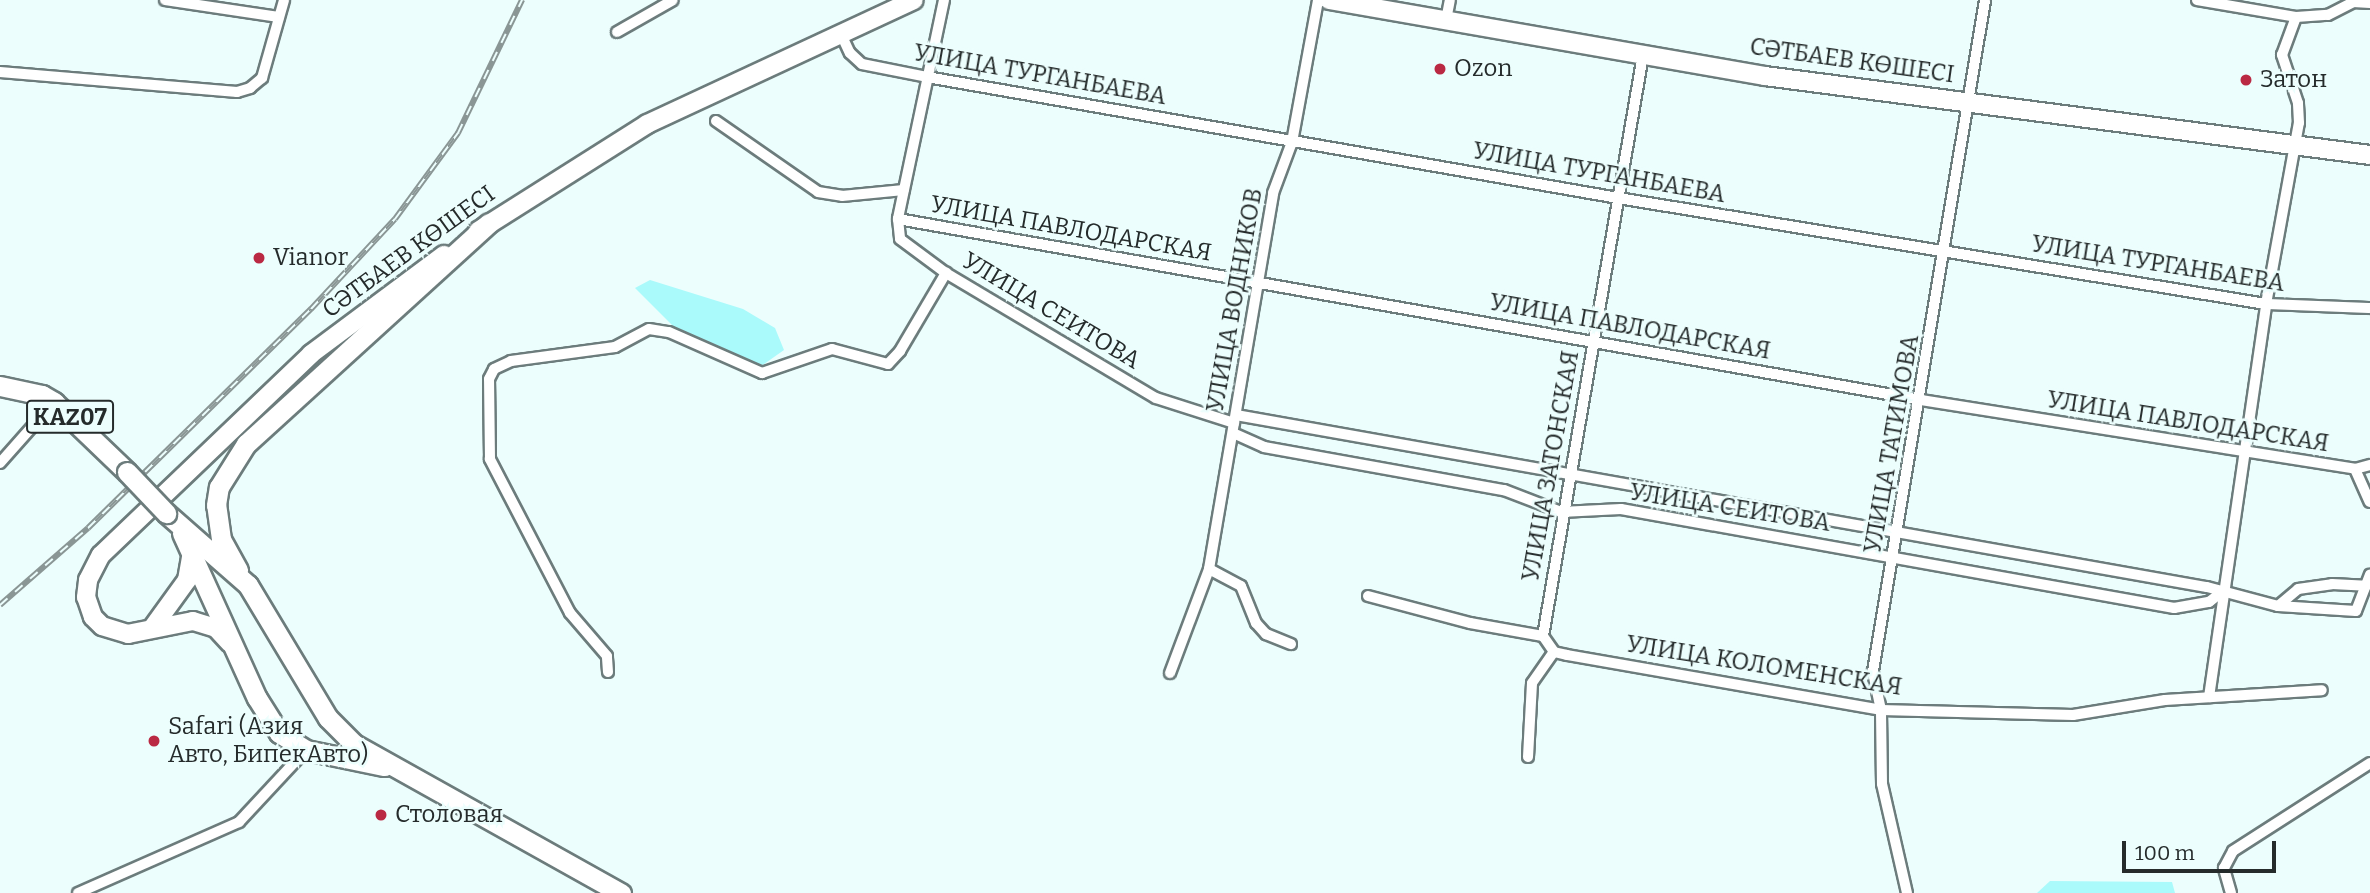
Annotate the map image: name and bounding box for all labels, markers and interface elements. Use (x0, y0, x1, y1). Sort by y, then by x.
street label: СӘТБАЕВ КӨШЕСІ (1748, 32, 1956, 90)
street label: УЛИЦА ТУРГАНБАЕВА (912, 39, 1168, 111)
place label: Ozon (1454, 55, 1512, 83)
marker: Ozon (1432, 61, 1448, 77)
place label: Затон (2260, 66, 2327, 94)
marker: Затон (2238, 72, 2254, 88)
street label: УЛИЦА ТУРГАНБАЕВА (1471, 137, 1727, 209)
street label: СӘТБАЕВ КӨШЕСІ (317, 180, 501, 324)
street label: УЛИЦА ВОДНИКОВ (1201, 186, 1269, 414)
street label: УЛИЦА ПАВЛОДАРСКАЯ (928, 190, 1214, 268)
street label: УЛИЦА ТУРГАНБАЕВА (2029, 230, 2287, 298)
place label: Vianor (273, 244, 348, 272)
street label: УЛИЦА СЕИТОВА (957, 246, 1145, 376)
marker: Vianor (251, 250, 267, 266)
street label: УЛИЦА ПАВЛОДАРСКАЯ (1487, 288, 1773, 366)
street label: УЛИЦА ТАТИМОВА (1859, 332, 1925, 556)
street label: УЛИЦА ЗАТОНСКАЯ (1517, 348, 1585, 584)
street label: УЛИЦА ПАВЛОДАРСКАЯ (2045, 386, 2331, 458)
road number: KAZ07 (24, 398, 116, 436)
street label: УЛИЦА СЕИТОВА (1628, 478, 1832, 538)
street label: УЛИЦА КОЛОМЕНСКАЯ (1624, 630, 1904, 702)
place label: Safari (Азия Авто, БипекАвто) (168, 713, 368, 769)
marker: Safari (Азия Авто, БипекАвто) (146, 733, 162, 749)
place label: Столовая (395, 801, 503, 829)
marker: Столовая (373, 807, 389, 823)
scale bar (2125, 826, 2279, 870)
text: 100 m (2135, 840, 2195, 866)

